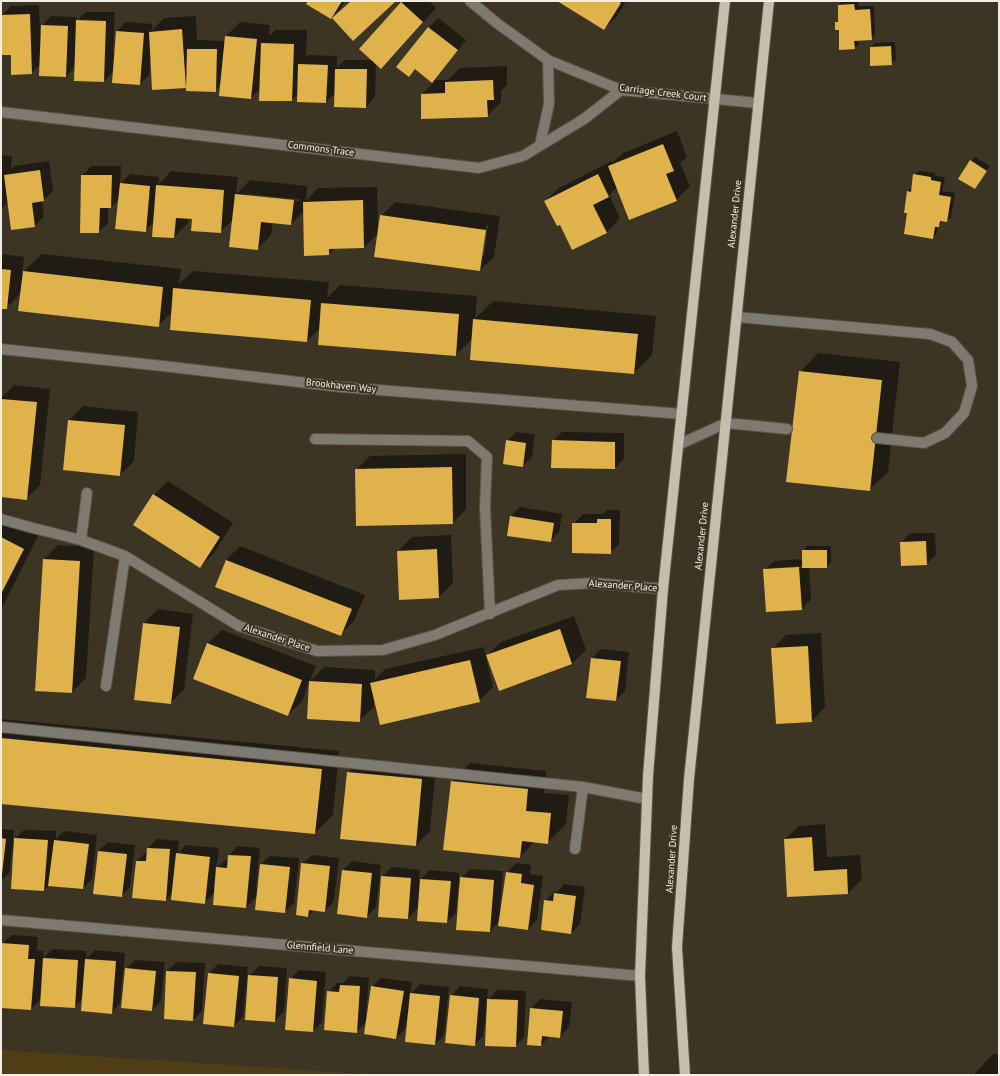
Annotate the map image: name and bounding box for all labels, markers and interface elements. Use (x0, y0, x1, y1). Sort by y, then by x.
street label: Carriage Creek Court (619, 82, 707, 104)
street label: Commons Trace (287, 139, 355, 159)
street label: Alexander Drive (725, 179, 745, 249)
street label: Brookhaven Way (305, 376, 377, 396)
street label: Alexander Drive (692, 501, 712, 571)
street label: Alexander Place (588, 578, 658, 594)
street label: Alexander Place (243, 622, 311, 654)
street label: Alexander Drive (664, 825, 680, 893)
street label: Glennfield Lane (286, 939, 354, 957)

